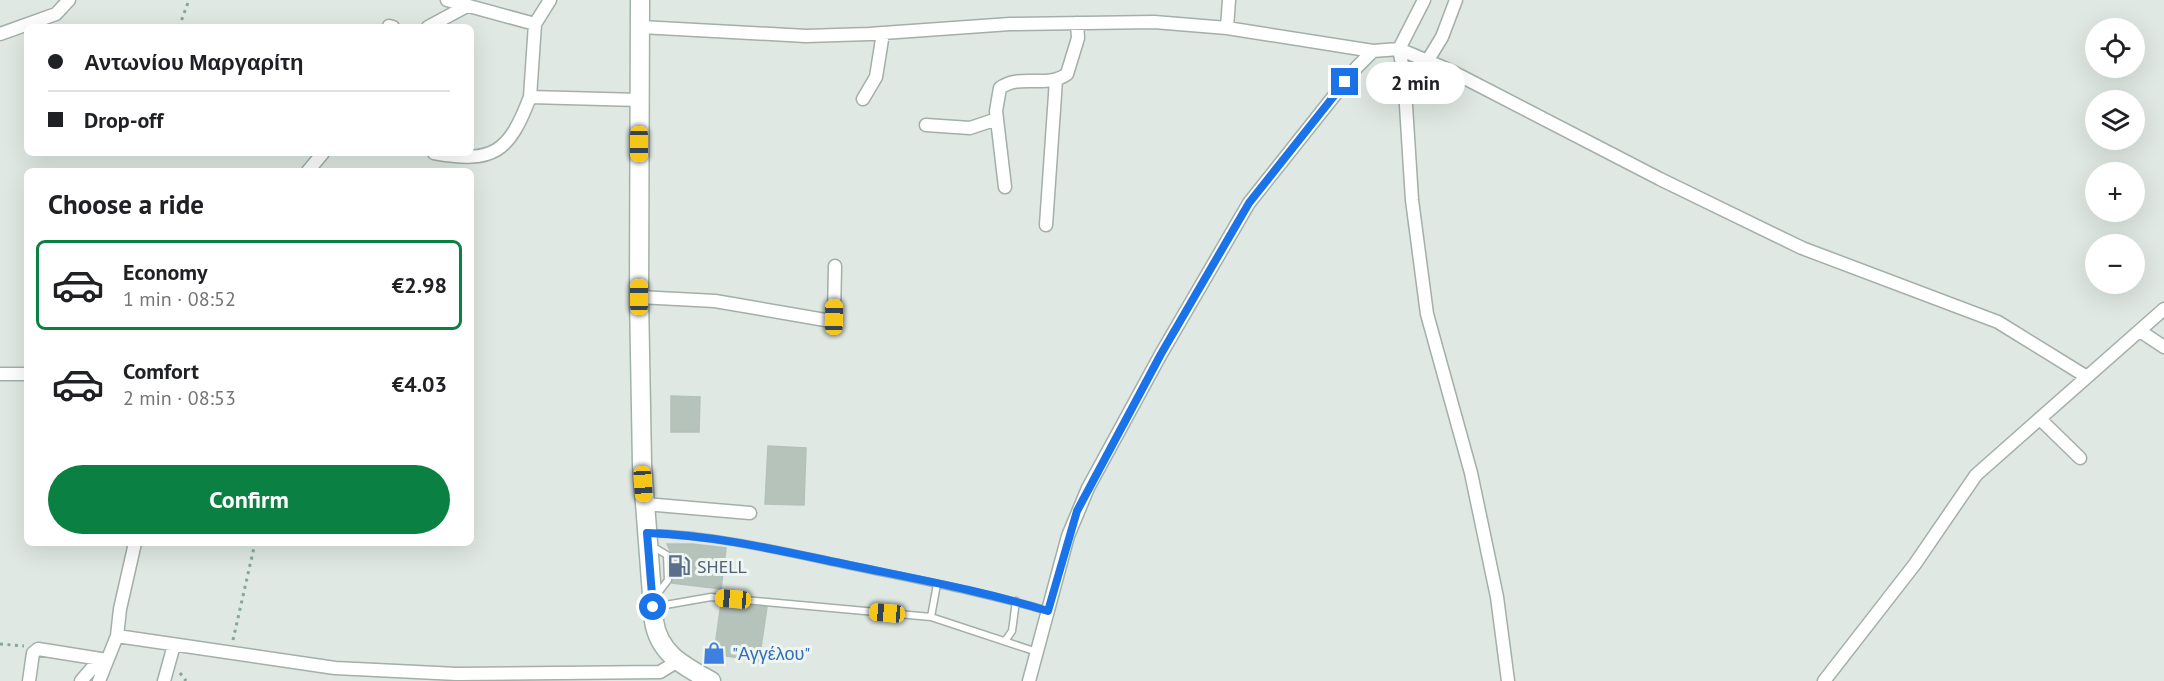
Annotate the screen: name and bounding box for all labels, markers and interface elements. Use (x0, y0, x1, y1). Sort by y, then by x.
map controls (2085, 18, 2145, 294)
button: locate (2085, 18, 2145, 78)
text: Αντωνίου Μαργαρίτη (84, 48, 303, 76)
callout: 2 min (1366, 61, 1465, 103)
route end (1331, 68, 1358, 95)
text: 2 min (1391, 70, 1440, 96)
button: layers (2085, 90, 2145, 150)
text: Drop-off (84, 106, 163, 134)
car (630, 126, 648, 162)
button: + (2085, 162, 2145, 222)
text: Choose a ride (48, 187, 204, 221)
button: − (2085, 234, 2145, 294)
icon: car (51, 258, 105, 312)
text: Economy (123, 258, 207, 286)
text: €2.98 (392, 271, 447, 299)
car (630, 279, 648, 315)
text: 1 min · 08:52 (123, 286, 236, 312)
car (825, 299, 843, 335)
icon: car (51, 357, 105, 411)
text: Comfort (123, 357, 199, 385)
text: €4.03 (392, 370, 447, 398)
text: 2 min · 08:53 (123, 385, 236, 411)
button: Confirm (48, 465, 450, 534)
car (633, 465, 653, 503)
fuel station icon: SHELL (666, 553, 692, 579)
place label: SHELL (697, 555, 747, 578)
car (714, 588, 752, 610)
route start (639, 593, 666, 620)
car (868, 602, 906, 624)
shop icon: "Αγγέλου" (701, 640, 727, 666)
place label: "Αγγέλου" (732, 642, 810, 665)

